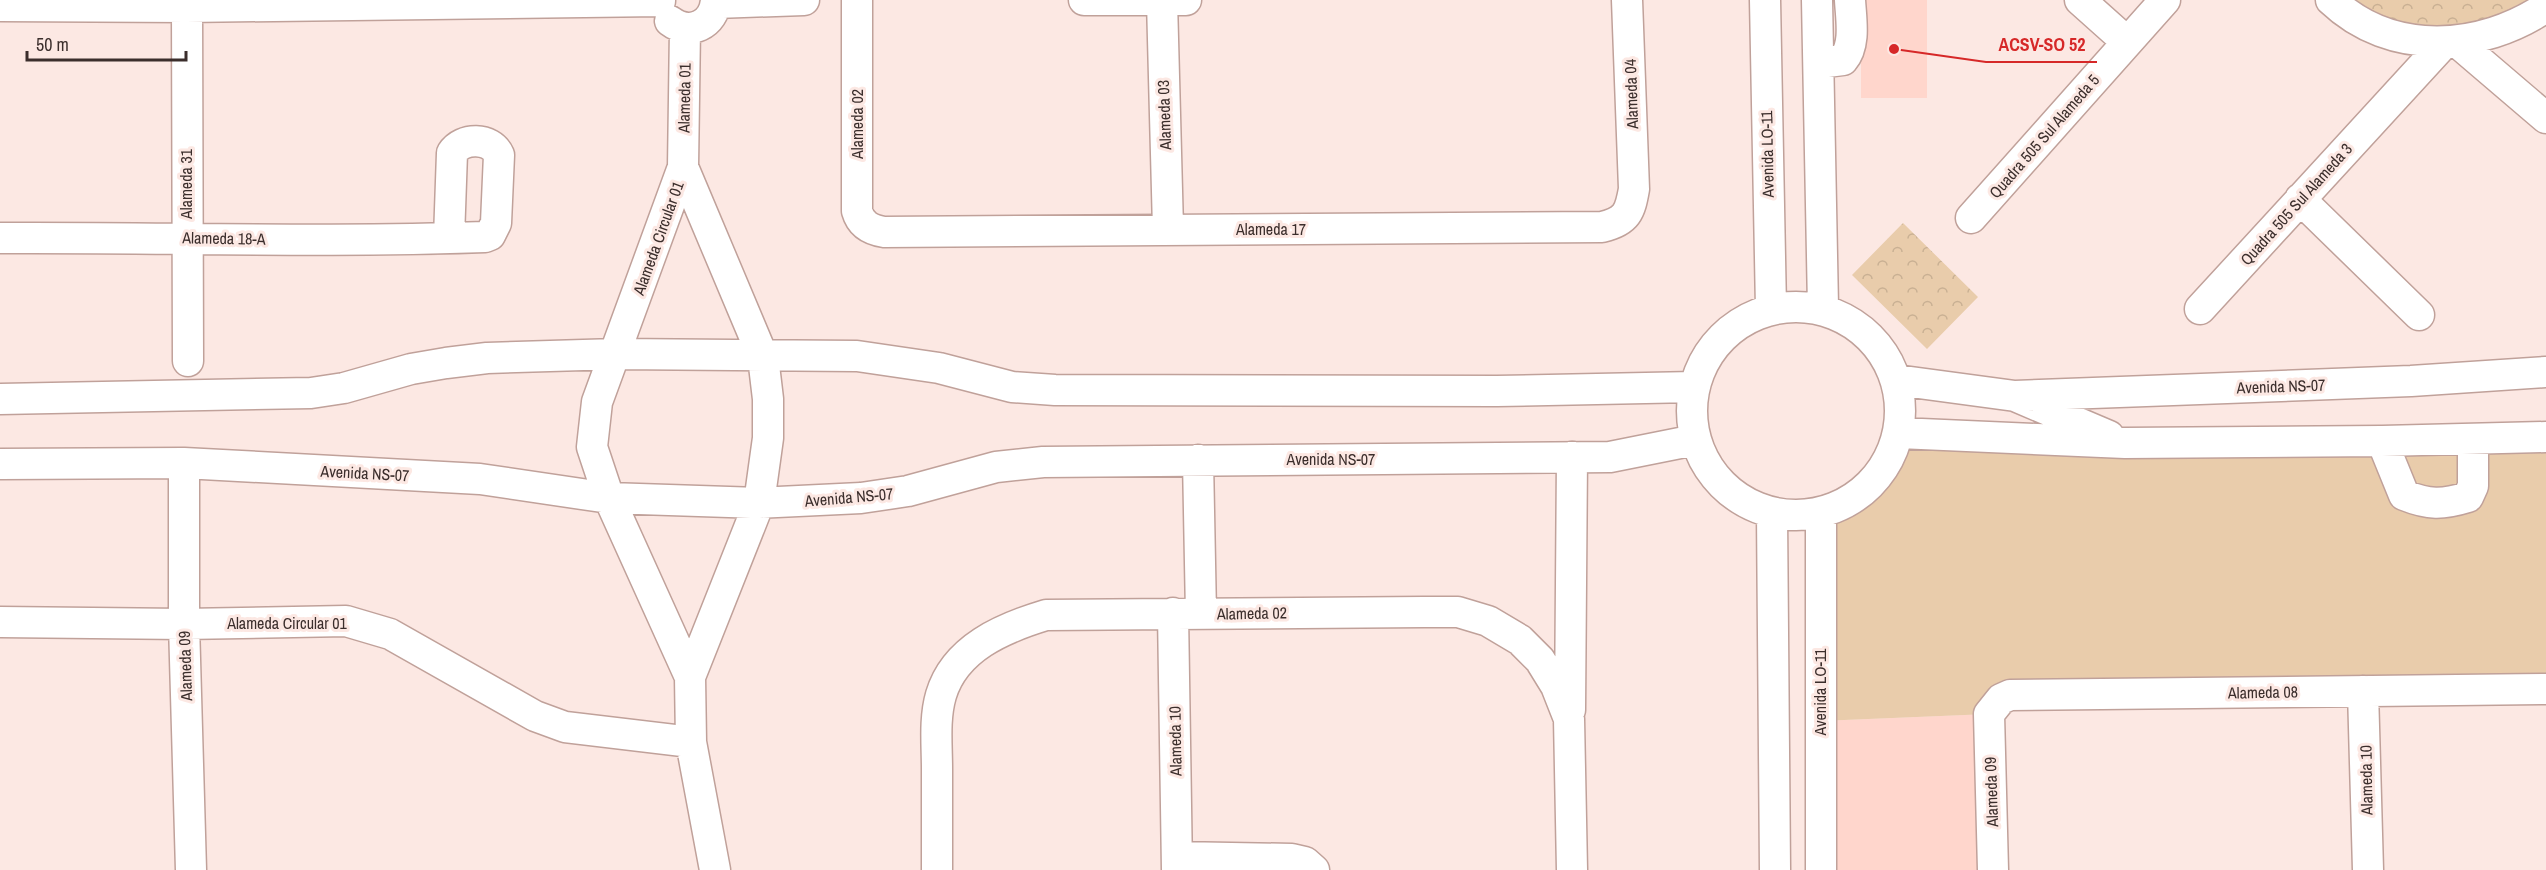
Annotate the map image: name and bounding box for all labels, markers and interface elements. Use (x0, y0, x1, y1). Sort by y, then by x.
scale bar (27, 24, 186, 62)
callout: ACSV-SO 52 (1986, 26, 2097, 62)
text: 50 m (36, 32, 69, 57)
text: ACSV-SO 52 (1999, 32, 2085, 57)
street label: Alameda 04 (1619, 59, 1643, 130)
street label: Alameda 01 (672, 62, 696, 134)
street label: Quadra 505 Sul Alameda 5 (1984, 69, 2104, 203)
street label: Alameda 03 (1152, 80, 1176, 151)
street label: Alameda 02 (846, 89, 868, 160)
street label: Avenida LO-11 (1755, 110, 1779, 199)
street label: Quadra 505 Sul Alameda 3 (2235, 138, 2357, 270)
street label: Alameda 31 (175, 148, 197, 220)
street label: Alameda Circular 01 (627, 177, 689, 299)
street label: Alameda 17 (1235, 218, 1306, 240)
street label: Alameda 18-A (181, 226, 266, 250)
street label: Avenida NS-07 (2235, 373, 2326, 399)
street label: Avenida NS-07 (1286, 448, 1375, 470)
street label: Avenida NS-07 (319, 460, 410, 486)
street label: Avenida NS-07 (803, 482, 894, 512)
street label: Alameda 02 (1216, 601, 1287, 625)
street label: Alameda Circular 01 (226, 612, 347, 634)
street label: Alameda 09 (173, 631, 197, 702)
street label: Avenida LO-11 (1809, 648, 1831, 737)
street label: Alameda 08 (2227, 680, 2298, 704)
street label: Alameda 10 (1163, 706, 1187, 777)
street label: Alameda 10 (2354, 745, 2378, 816)
street label: Alameda 09 (1979, 757, 2003, 828)

